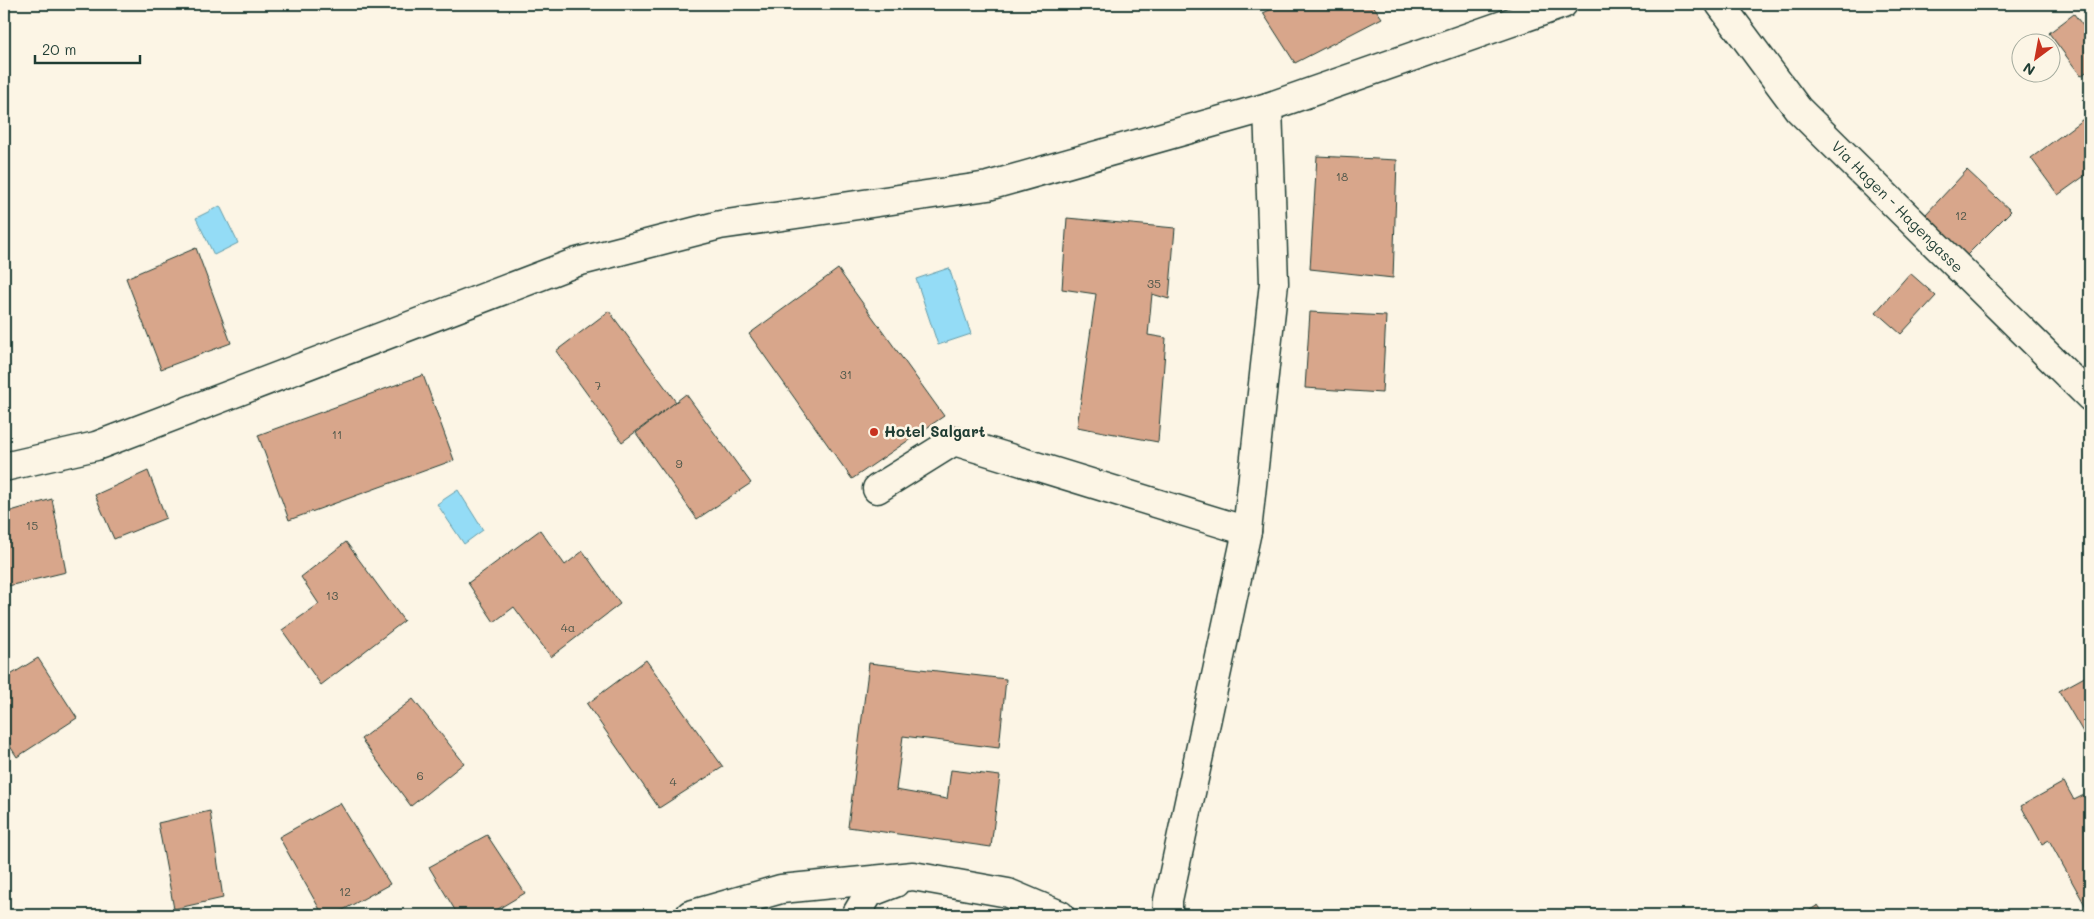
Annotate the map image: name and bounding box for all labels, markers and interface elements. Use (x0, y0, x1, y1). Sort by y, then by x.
scale bar (35, 32, 140, 64)
north arrow (2012, 32, 2062, 82)
text: 20 m (42, 39, 76, 59)
text: N (2019, 59, 2038, 80)
street label: Via Hagen - Hagengasse (1827, 136, 1968, 277)
house number: 18 (1336, 168, 1348, 184)
house number: 12 (1955, 207, 1967, 223)
house number: 35 (1147, 275, 1161, 291)
house number: 31 (840, 366, 852, 382)
house number: 7 (595, 377, 602, 393)
place label: Hotel Salgart (884, 421, 986, 441)
house number: 11 (332, 426, 342, 442)
marker: Hotel Salgart (868, 426, 880, 438)
house number: 9 (675, 455, 683, 471)
house number: 15 (26, 517, 38, 533)
house number: 13 (326, 587, 338, 603)
house number: 4a (561, 619, 575, 635)
house number: 6 (416, 767, 424, 783)
house number: 4 (669, 773, 677, 789)
house number: 12 (339, 883, 351, 899)

